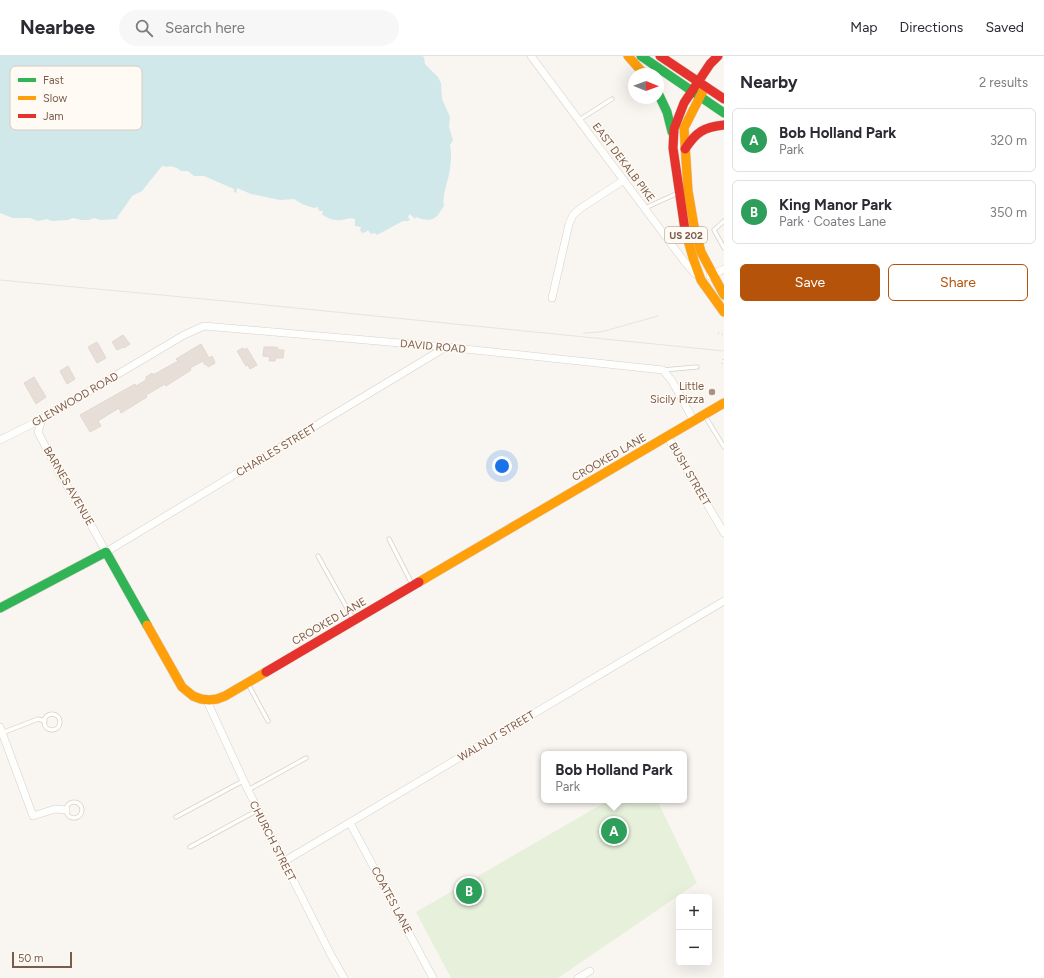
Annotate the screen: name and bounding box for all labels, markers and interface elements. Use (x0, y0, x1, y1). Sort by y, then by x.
search box (119, 10, 399, 46)
text: Nearbee (20, 16, 95, 39)
icon: search (133, 17, 155, 39)
text: Search here (165, 19, 245, 37)
text: Map (850, 19, 878, 36)
text: Directions (900, 19, 963, 36)
text: Saved (985, 19, 1024, 36)
legend (10, 66, 142, 130)
north arrow (628, 68, 664, 104)
text: Nearby (740, 72, 798, 92)
text: Fast (43, 74, 64, 87)
text: 2 results (979, 75, 1028, 90)
text: Slow (43, 92, 67, 105)
text: Jam (43, 110, 64, 123)
street label: EAST DEKALB PIKE (590, 120, 658, 204)
text: Bob Holland Park (779, 124, 896, 142)
text: A (749, 133, 759, 148)
text: 320 m (990, 133, 1027, 148)
text: Park (779, 142, 804, 157)
text: King Manor Park (779, 196, 892, 214)
text: B (750, 205, 758, 220)
text: 350 m (990, 205, 1027, 220)
text: Park · Coates Lane (779, 214, 886, 229)
road number: US 202 (665, 227, 707, 243)
button: Save (740, 264, 880, 301)
button: Share (888, 264, 1028, 301)
street label: DAVID ROAD (400, 337, 467, 356)
street label: GLENWOOD ROAD (30, 369, 121, 429)
place label: Little Sicily Pizza (650, 380, 704, 406)
marker: Little Sicily Pizza (707, 387, 717, 397)
street label: CHARLES STREET (234, 421, 319, 479)
street label: CROOKED LANE (570, 431, 649, 484)
street label: BUSH STREET (666, 440, 713, 508)
street label: BARNES AVENUE (41, 444, 97, 528)
your location (492, 456, 512, 476)
street label: CROOKED LANE (290, 595, 369, 648)
street label: WALNUT STREET (456, 708, 537, 764)
popup (541, 751, 687, 803)
text: Bob Holland Park (555, 761, 673, 779)
text: Park (555, 779, 580, 794)
street label: CHURCH STREET (247, 799, 298, 884)
pin: A (601, 816, 627, 846)
street label: COATES LANE (368, 865, 415, 936)
pin: B (456, 876, 482, 906)
map controls (676, 894, 712, 966)
button: + (676, 894, 712, 930)
button: − (676, 930, 712, 966)
scale bar (12, 950, 72, 969)
text: 50 m (18, 952, 43, 965)

